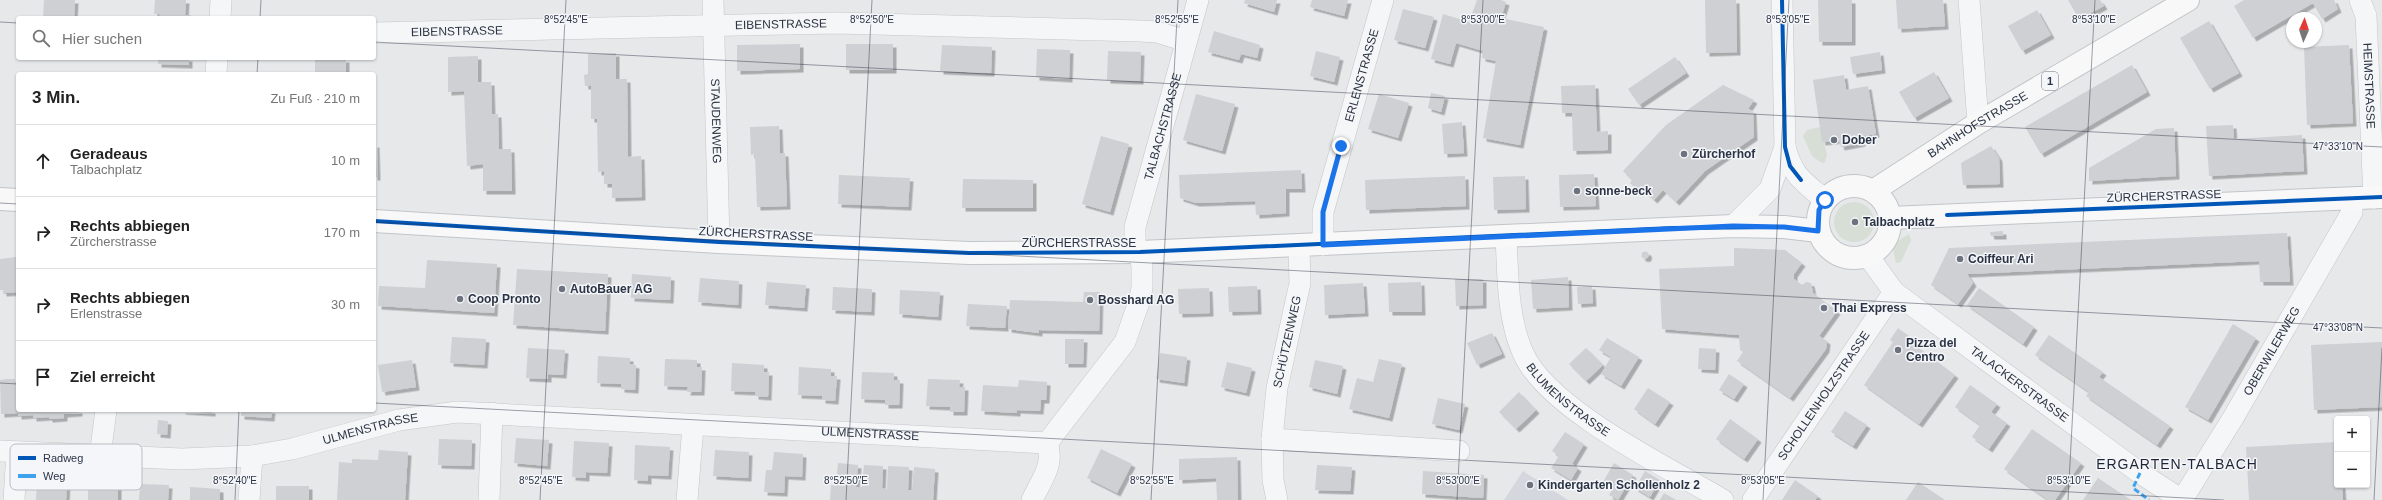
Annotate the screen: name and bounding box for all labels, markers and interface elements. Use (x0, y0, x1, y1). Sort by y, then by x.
north arrow (2286, 12, 2322, 48)
text: 8°52'45"E (544, 14, 588, 25)
text: 8°52'50"E (850, 14, 894, 25)
text: 8°52'55"E (1155, 14, 1199, 25)
text: 8°53'00"E (1461, 14, 1505, 25)
text: 8°53'05"E (1766, 14, 1810, 25)
text: 8°53'10"E (2072, 14, 2116, 25)
search box (16, 16, 376, 60)
street label: EIBENSTRASSE (735, 16, 827, 32)
street label: EIBENSTRASSE (411, 23, 503, 39)
icon: search (30, 27, 52, 49)
street label: ERLENSTRASSE (1342, 27, 1381, 124)
text: Hier suchen (62, 30, 142, 47)
street label: HEIMSTRASSE (2360, 43, 2378, 129)
street label: TALBACHSTRASSE (1141, 71, 1184, 182)
road number: 1 (2042, 72, 2058, 90)
street label: STAUDENWEG (708, 78, 724, 164)
text: 3 Min. (32, 88, 80, 107)
street label: BAHNHOFSTRASSE (1925, 88, 2030, 161)
text: Zu Fuß · 210 m (270, 91, 360, 106)
place label: Dober (1842, 133, 1877, 147)
marker: Dober (1829, 135, 1839, 145)
route end (1332, 137, 1350, 155)
text: 47°33'10"N (2313, 141, 2363, 152)
text: Geradeaus (70, 145, 148, 162)
place label: Zürcherhof (1692, 147, 1756, 161)
marker: Zürcherhof (1679, 149, 1689, 159)
icon: ahead (32, 150, 54, 172)
text: 10 m (331, 153, 360, 168)
text: Talbachplatz (70, 162, 142, 177)
place label: sonne-beck (1585, 184, 1652, 198)
marker: sonne-beck (1572, 186, 1582, 196)
street label: ZÜRCHERSTRASSE (2106, 187, 2222, 205)
route start (1816, 191, 1834, 209)
place label: Talbachplatz (1863, 215, 1935, 229)
text: Rechts abbiegen (70, 217, 190, 234)
marker: Talbachplatz (1850, 217, 1860, 227)
icon: right (32, 222, 54, 244)
street label: ZÜRCHERSTRASSE (698, 224, 814, 244)
text: 170 m (324, 225, 360, 240)
text: Zürcherstrasse (70, 234, 157, 249)
street label: ZÜRCHERSTRASSE (1022, 236, 1136, 250)
place label: Coiffeur Ari (1968, 252, 2034, 266)
marker: Coiffeur Ari (1955, 254, 1965, 264)
place label: AutoBauer AG (570, 282, 652, 296)
marker: AutoBauer AG (557, 284, 567, 294)
text: Rechts abbiegen (70, 289, 190, 306)
place label: Coop Pronto (468, 292, 541, 306)
place label: Bosshard AG (1098, 293, 1174, 307)
icon: right (32, 294, 54, 316)
marker: Coop Pronto (455, 294, 465, 304)
street label: SCHÜTZENWEG (1270, 294, 1304, 389)
marker: Bosshard AG (1085, 295, 1095, 305)
text: 30 m (331, 297, 360, 312)
place label: Thai Express (1832, 301, 1907, 315)
marker: Thai Express (1819, 303, 1829, 313)
street label: OBERWILERWEG (2241, 304, 2303, 398)
text: Erlenstrasse (70, 306, 142, 321)
text: 47°33'08"N (2313, 322, 2363, 333)
street label: SCHOLLENHOLZSTRASSE (1775, 328, 1872, 463)
place label: Pizza del Centro (1906, 336, 1957, 364)
street label: TALACKERSTRASSE (1967, 343, 2071, 425)
marker: Pizza del Centro (1893, 345, 1903, 355)
street label: BLUMENSTRASSE (1523, 360, 1613, 439)
icon: arrive (32, 366, 54, 388)
text: Ziel erreicht (70, 368, 155, 385)
street label: ULMENSTRASSE (321, 410, 419, 447)
map controls (2334, 416, 2370, 488)
button: + (2334, 416, 2370, 452)
street label: ULMENSTRASSE (821, 424, 920, 443)
legend (10, 444, 142, 490)
text: Radweg (43, 452, 83, 464)
button: − (2334, 452, 2370, 488)
district label: ERGARTEN-TALBACH (2096, 456, 2258, 472)
text: Weg (43, 470, 65, 482)
text: 8°52'40"E (213, 475, 257, 486)
text: 8°52'45"E (519, 475, 563, 486)
text: 8°52'50"E (824, 475, 868, 486)
text: 8°52'55"E (1130, 475, 1174, 486)
text: 8°53'00"E (1436, 475, 1480, 486)
text: 8°53'05"E (1741, 475, 1785, 486)
text: 8°53'10"E (2047, 475, 2091, 486)
place label: Kindergarten Schollenholz 2 (1538, 478, 1700, 492)
marker: Kindergarten Schollenholz 2 (1525, 480, 1535, 490)

